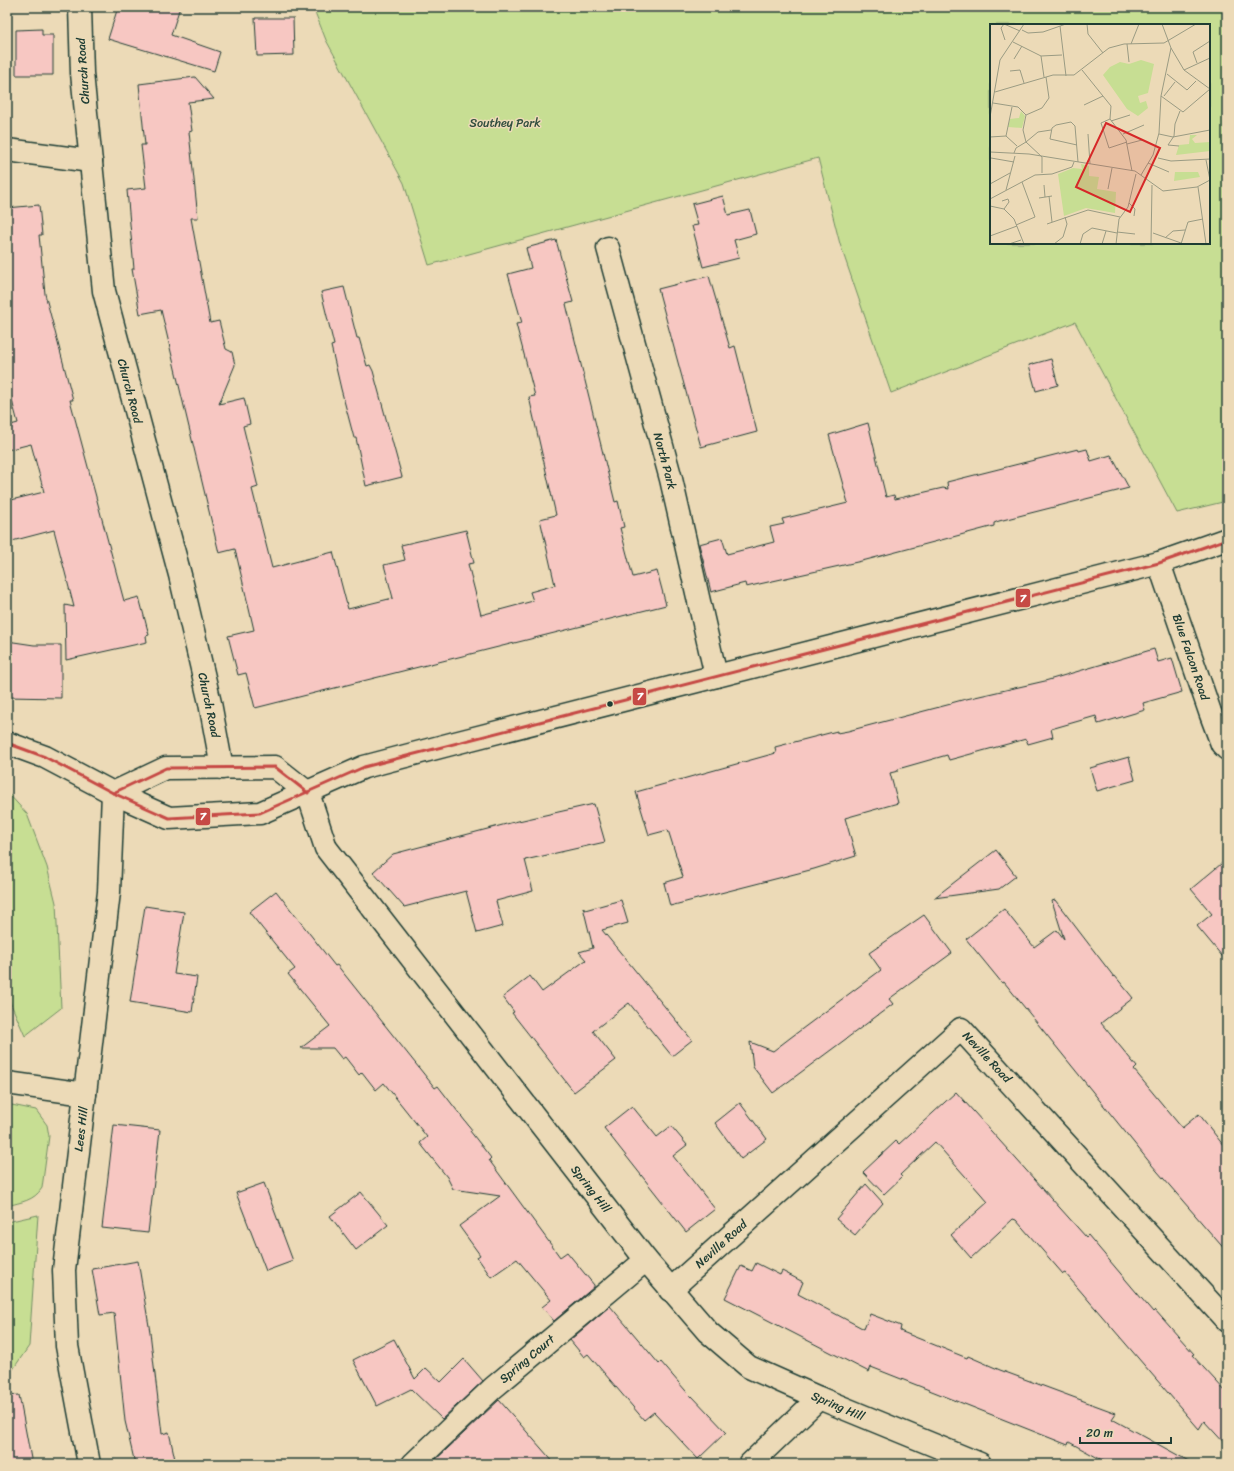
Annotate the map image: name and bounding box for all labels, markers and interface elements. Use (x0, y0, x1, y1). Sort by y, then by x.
inset map (990, 24, 1210, 244)
street label: Church Road (70, 37, 96, 105)
park label: Southey Park (469, 112, 541, 134)
street label: Church Road (111, 356, 149, 426)
street label: North Park (647, 430, 683, 493)
line badge: 7 (1015, 588, 1031, 608)
text: 7 (1020, 589, 1028, 608)
street label: Blue Falcon Road (1166, 611, 1216, 704)
street label: Church Road (191, 670, 227, 740)
line badge: 7 (632, 687, 647, 706)
text: 7 (637, 687, 645, 706)
unlabelled marker (605, 699, 615, 709)
line badge: 7 (195, 807, 211, 826)
text: 7 (200, 807, 208, 826)
street label: Neville Road (957, 1026, 1018, 1089)
street label: Lees Hill (67, 1105, 95, 1153)
street label: Spring Hill (565, 1160, 617, 1218)
street label: Neville Road (690, 1213, 754, 1274)
street label: Spring Court (494, 1328, 561, 1389)
street label: Spring Hill (808, 1385, 869, 1427)
scale bar (1080, 1419, 1171, 1445)
text: 20 m (1086, 1422, 1113, 1444)

